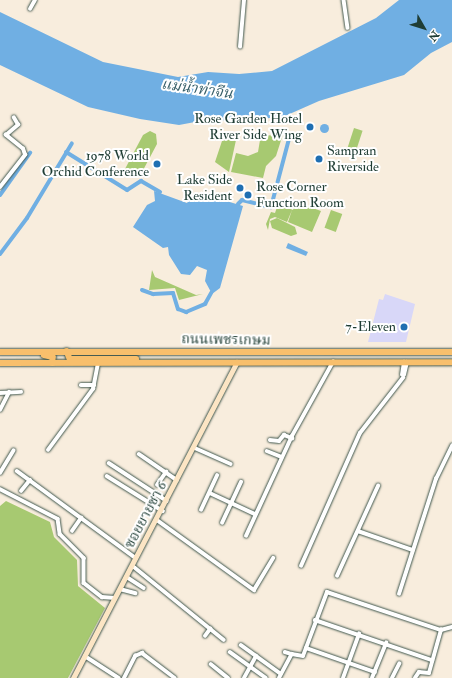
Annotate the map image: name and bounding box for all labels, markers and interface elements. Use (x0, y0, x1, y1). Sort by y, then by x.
north arrow (404, 8, 444, 48)
text: N (426, 28, 442, 44)
water label: แม่น้ำท่าจีน (160, 75, 234, 103)
place label: Rose Garden Hotel River Side Wing (194, 111, 302, 144)
marker: Rose Garden Hotel River Side Wing (305, 122, 315, 132)
place label: Sampran Riverside (327, 143, 379, 176)
place label: 1978 World Orchid Conference (42, 148, 149, 180)
marker: Sampran Riverside (314, 154, 324, 164)
marker: 1978 World Orchid Conference (152, 159, 162, 169)
place label: Lake Side Resident (177, 172, 232, 204)
place label: Rose Corner Function Room (256, 179, 344, 212)
marker: Lake Side Resident (235, 183, 245, 193)
marker: Rose Corner Function Room (243, 190, 253, 200)
place label: 7-Eleven (345, 319, 396, 335)
marker: 7-Eleven (399, 322, 409, 332)
street label: ถนนเพชรเกษม (181, 331, 271, 349)
street label: ซอยยายชา 6 (121, 479, 171, 551)

